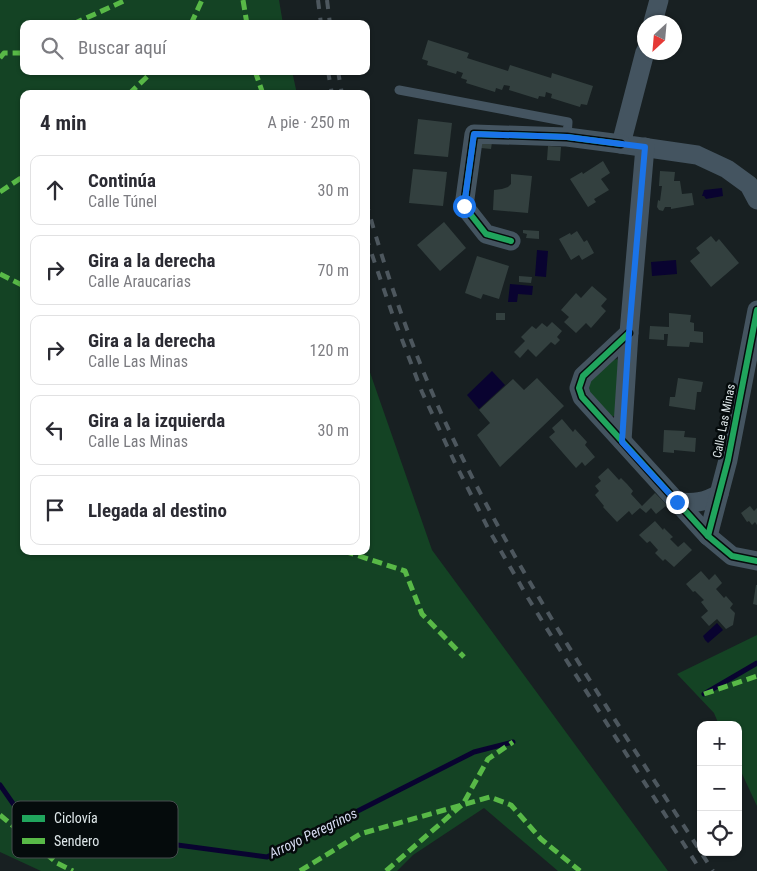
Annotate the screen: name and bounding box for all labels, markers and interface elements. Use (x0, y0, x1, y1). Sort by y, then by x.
north arrow (637, 15, 682, 60)
search box (20, 20, 370, 75)
icon: search (38, 34, 66, 62)
text: Buscar aquí (78, 36, 167, 59)
text: 4 min (40, 111, 87, 135)
text: A pie · 250 m (267, 113, 350, 132)
text: Continúa (88, 169, 156, 192)
icon: ahead (41, 176, 69, 204)
text: 30 m (317, 181, 349, 200)
text: Calle Túnel (88, 192, 157, 211)
route start (453, 195, 476, 218)
text: Gira a la derecha (88, 249, 215, 272)
icon: right (41, 256, 69, 284)
text: 70 m (317, 261, 349, 280)
text: Calle Araucarias (88, 272, 191, 291)
text: Gira a la derecha (88, 329, 215, 352)
icon: right (41, 336, 69, 364)
text: 120 m (310, 341, 349, 360)
text: Calle Las Minas (88, 352, 188, 371)
street label: Calle Las Minas (710, 383, 738, 459)
text: Gira a la izquierda (88, 409, 225, 432)
icon: left (41, 416, 69, 444)
text: 30 m (317, 421, 349, 440)
text: Calle Las Minas (88, 432, 188, 451)
route end (666, 491, 689, 514)
icon: arrive (41, 496, 69, 524)
text: Llegada al destino (88, 499, 227, 522)
map controls (697, 721, 742, 856)
button: + (697, 721, 742, 766)
button: − (697, 766, 742, 811)
legend (12, 801, 178, 858)
water label: Arroyo Peregrinos (265, 805, 360, 862)
text: Ciclovía (54, 810, 98, 826)
button: locate (697, 811, 742, 856)
text: Sendero (54, 833, 99, 849)

